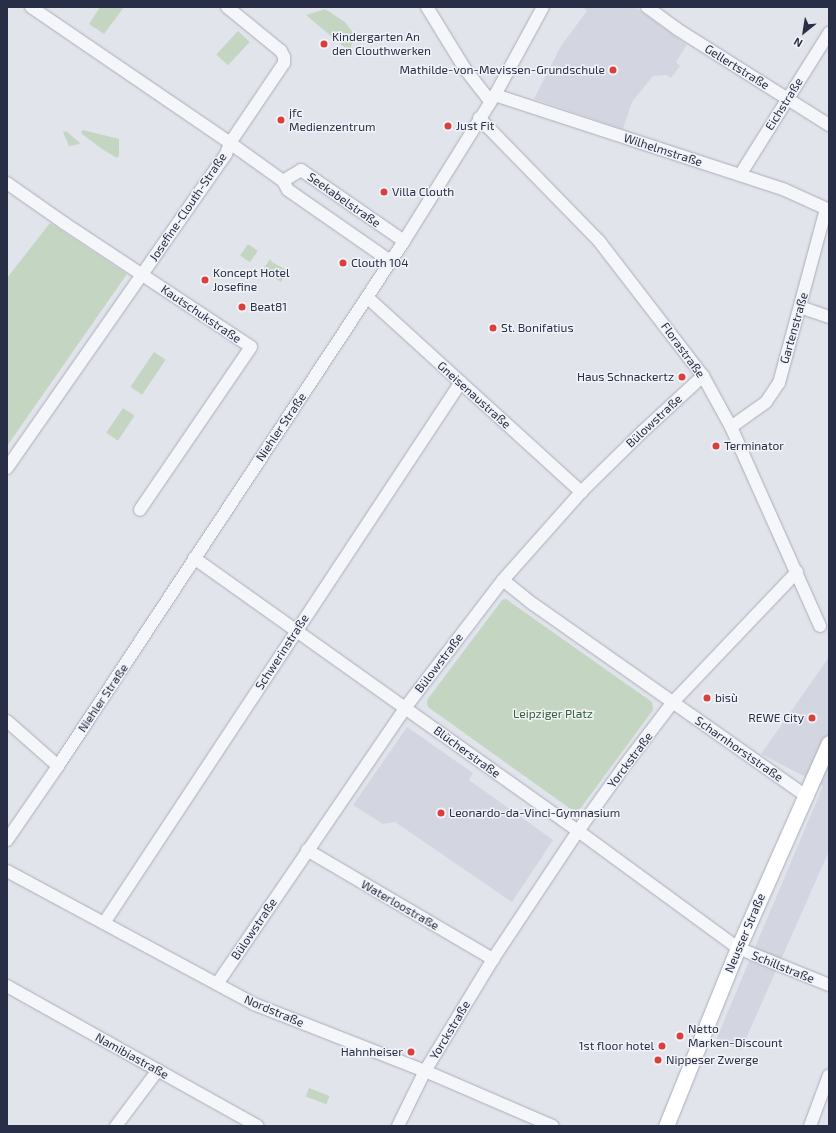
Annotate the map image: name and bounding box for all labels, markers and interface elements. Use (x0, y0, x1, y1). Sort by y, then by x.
north arrow (784, 12, 824, 52)
place label: Kindergarten An den Clouthwerken (332, 30, 431, 58)
text: N (791, 35, 804, 50)
marker: Kindergarten An den Clouthwerken (319, 39, 329, 49)
street label: Gellertstraße (702, 41, 772, 93)
place label: Mathilde-von-Mevissen-Grundschule (400, 63, 605, 77)
marker: Mathilde-von-Mevissen-Grundschule (608, 65, 618, 75)
street label: Eichstraße (762, 75, 806, 133)
place label: jfc Medienzentrum (289, 106, 375, 134)
marker: jfc Medienzentrum (276, 115, 286, 125)
place label: Just Fit (456, 119, 494, 133)
marker: Just Fit (443, 121, 453, 131)
street label: Wilhelmstraße (622, 130, 704, 170)
street label: Josefine-Clouth-Straße (146, 150, 230, 264)
street label: Seekabelstraße (305, 170, 383, 230)
place label: Villa Clouth (392, 185, 454, 199)
marker: Villa Clouth (379, 187, 389, 197)
place label: Clouth 104 (351, 256, 409, 270)
marker: Clouth 104 (338, 258, 348, 268)
place label: Koncept Hotel Josefine (213, 266, 290, 294)
marker: Koncept Hotel Josefine (200, 275, 210, 285)
street label: Kautschukstraße (158, 282, 244, 346)
street label: Gartenstraße (777, 291, 811, 365)
place label: Beat81 (250, 300, 287, 314)
marker: Beat81 (237, 302, 247, 312)
street label: Florastraße (658, 320, 708, 380)
place label: St. Bonifatius (501, 321, 573, 335)
marker: St. Bonifatius (488, 323, 498, 333)
street label: Gneisenaustraße (434, 358, 514, 432)
place label: Haus Schnackertz (577, 370, 674, 384)
marker: Haus Schnackertz (677, 372, 687, 382)
street label: Niehler Straße (253, 390, 309, 464)
street label: Bülowstraße (623, 391, 685, 451)
place label: Terminator (724, 439, 784, 453)
marker: Terminator (711, 441, 721, 451)
street label: Schwerinstraße (252, 611, 312, 693)
street label: Bülowstraße (412, 630, 466, 696)
street label: Niehler Straße (75, 661, 131, 735)
place label: bisù (715, 691, 738, 705)
marker: bisù (702, 693, 712, 703)
park label: Leipziger Platz (513, 707, 593, 721)
place label: REWE City (748, 711, 804, 725)
street label: Scharnhorststraße (692, 713, 786, 785)
marker: REWE City (807, 713, 817, 723)
street label: Blücherstraße (431, 723, 503, 781)
street label: Yorckstraße (604, 729, 656, 791)
place label: Leonardo-da-Vinci-Gymnasium (449, 806, 620, 820)
marker: Leonardo-da-Vinci-Gymnasium (436, 808, 446, 818)
street label: Waterloostraße (359, 877, 441, 933)
street label: Neusser Straße (722, 891, 768, 975)
street label: Bülowstraße (228, 895, 280, 963)
street label: Schillstraße (750, 948, 816, 986)
street label: Nordstraße (242, 992, 306, 1030)
street label: Yorckstraße (427, 998, 473, 1062)
place label: Netto Marken-Discount (688, 1022, 783, 1050)
street label: Namibiastraße (93, 1030, 171, 1082)
marker: Netto Marken-Discount (675, 1031, 685, 1041)
place label: 1st floor hotel (578, 1039, 654, 1053)
marker: 1st floor hotel (657, 1041, 667, 1051)
place label: Hahnheiser (341, 1045, 403, 1059)
marker: Hahnheiser (406, 1047, 416, 1057)
place label: Nippeser Zwerge (666, 1053, 759, 1067)
marker: Nippeser Zwerge (653, 1055, 663, 1065)

